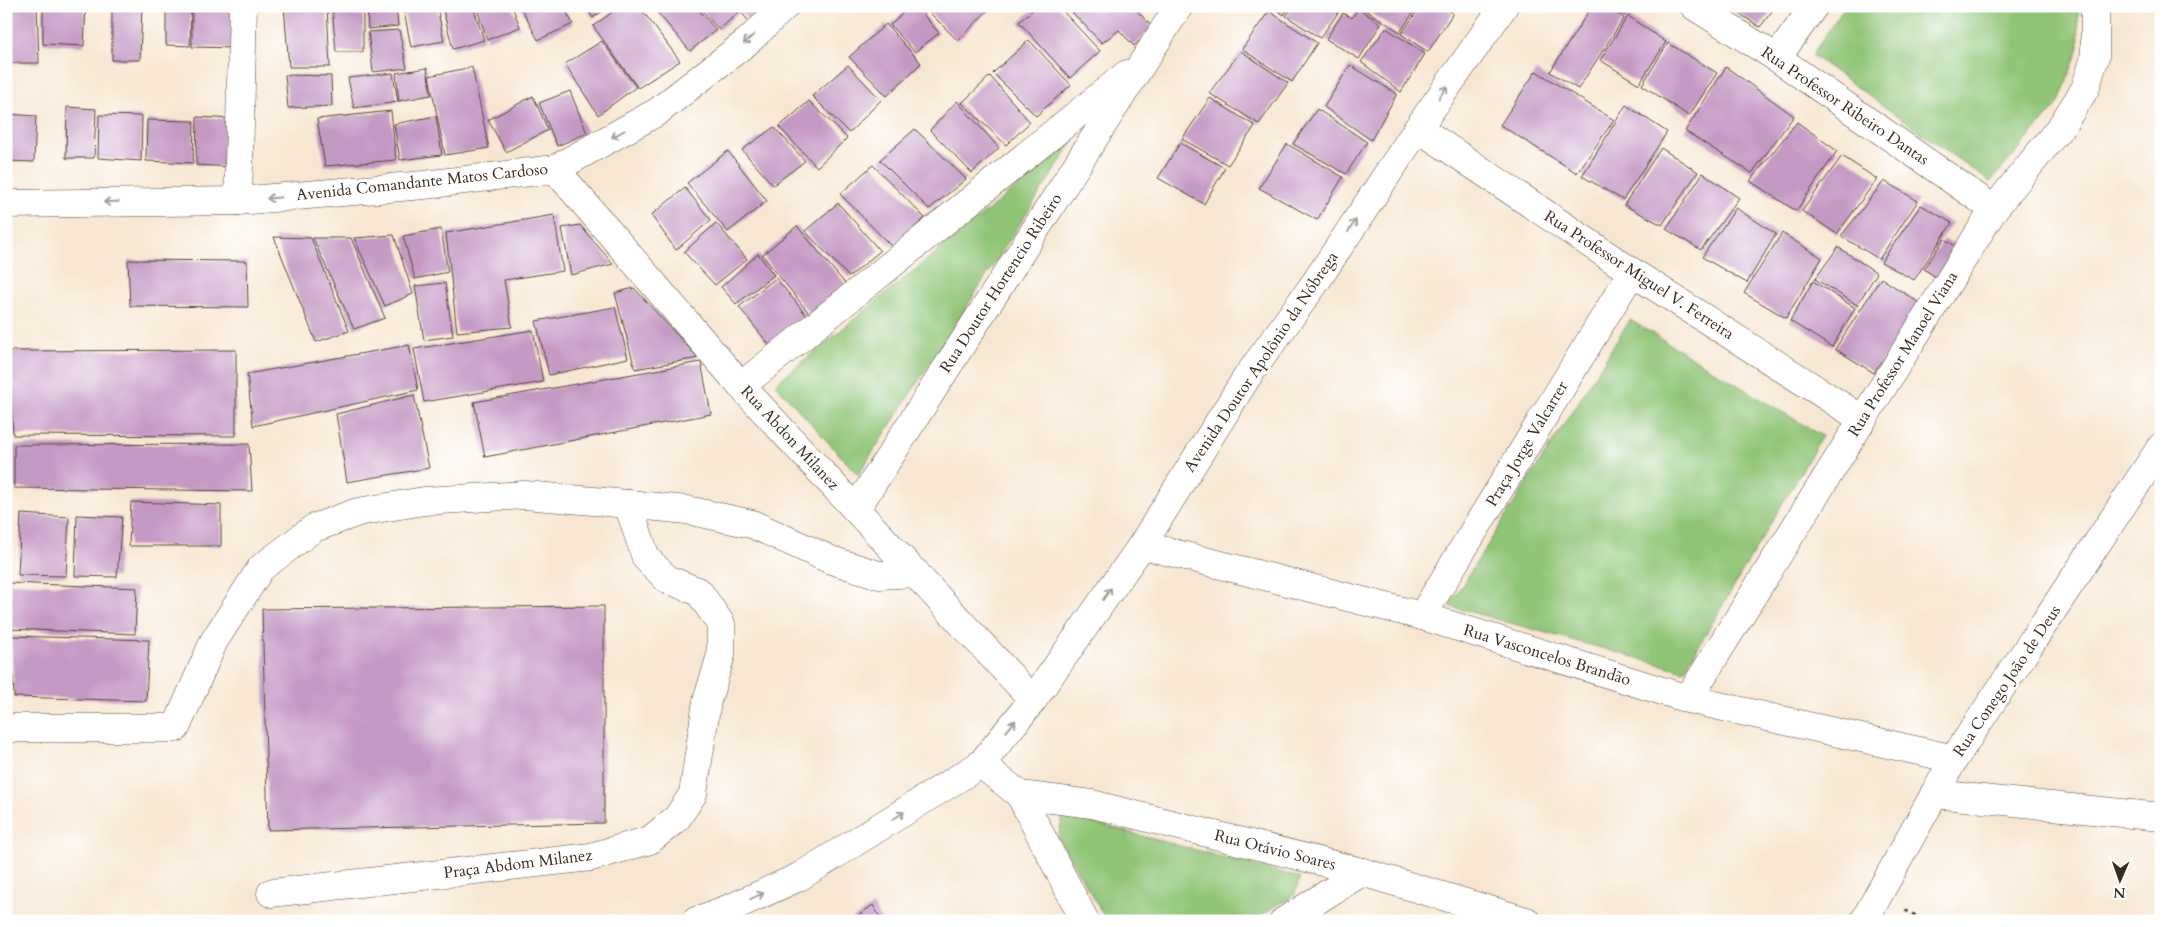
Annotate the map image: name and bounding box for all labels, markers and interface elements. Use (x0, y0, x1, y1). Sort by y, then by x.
one-way arrow (743, 33, 756, 45)
street label: Rua Professor Ribeiro Dantas (1757, 42, 1933, 170)
one-way arrow (1438, 85, 1448, 99)
one-way arrow (611, 130, 626, 139)
street label: Avenida Comandante Matos Cardoso (295, 158, 549, 206)
street label: Rua Doutor Hortencio Ribeiro (935, 189, 1068, 377)
one-way arrow (266, 193, 282, 202)
one-way arrow (104, 197, 120, 207)
street label: Rua Professor Miguel V. Ferreira (1540, 205, 1738, 345)
one-way arrow (1347, 220, 1357, 234)
street label: Avenida Doutor Apolônio da Nóbrega (1179, 247, 1343, 477)
street label: Rua Professor Manoel Viana (1843, 267, 1963, 441)
street label: Praça Jorge Valcarrer (1481, 377, 1573, 511)
street label: Rua Abdon Milanez (736, 381, 844, 495)
one-way arrow (1102, 588, 1112, 602)
street label: Rua Conego João de Deus (1948, 601, 2066, 761)
street label: Rua Vasconcelos Brandão (1461, 619, 1634, 691)
one-way arrow (1006, 720, 1017, 733)
one-way arrow (891, 810, 905, 821)
street label: Rua Otávio Soares (1212, 824, 1338, 876)
street label: Praça Abdom Milanez (442, 844, 594, 884)
north arrow (2094, 854, 2144, 904)
text: N (2113, 883, 2126, 902)
one-way arrow (749, 891, 764, 900)

